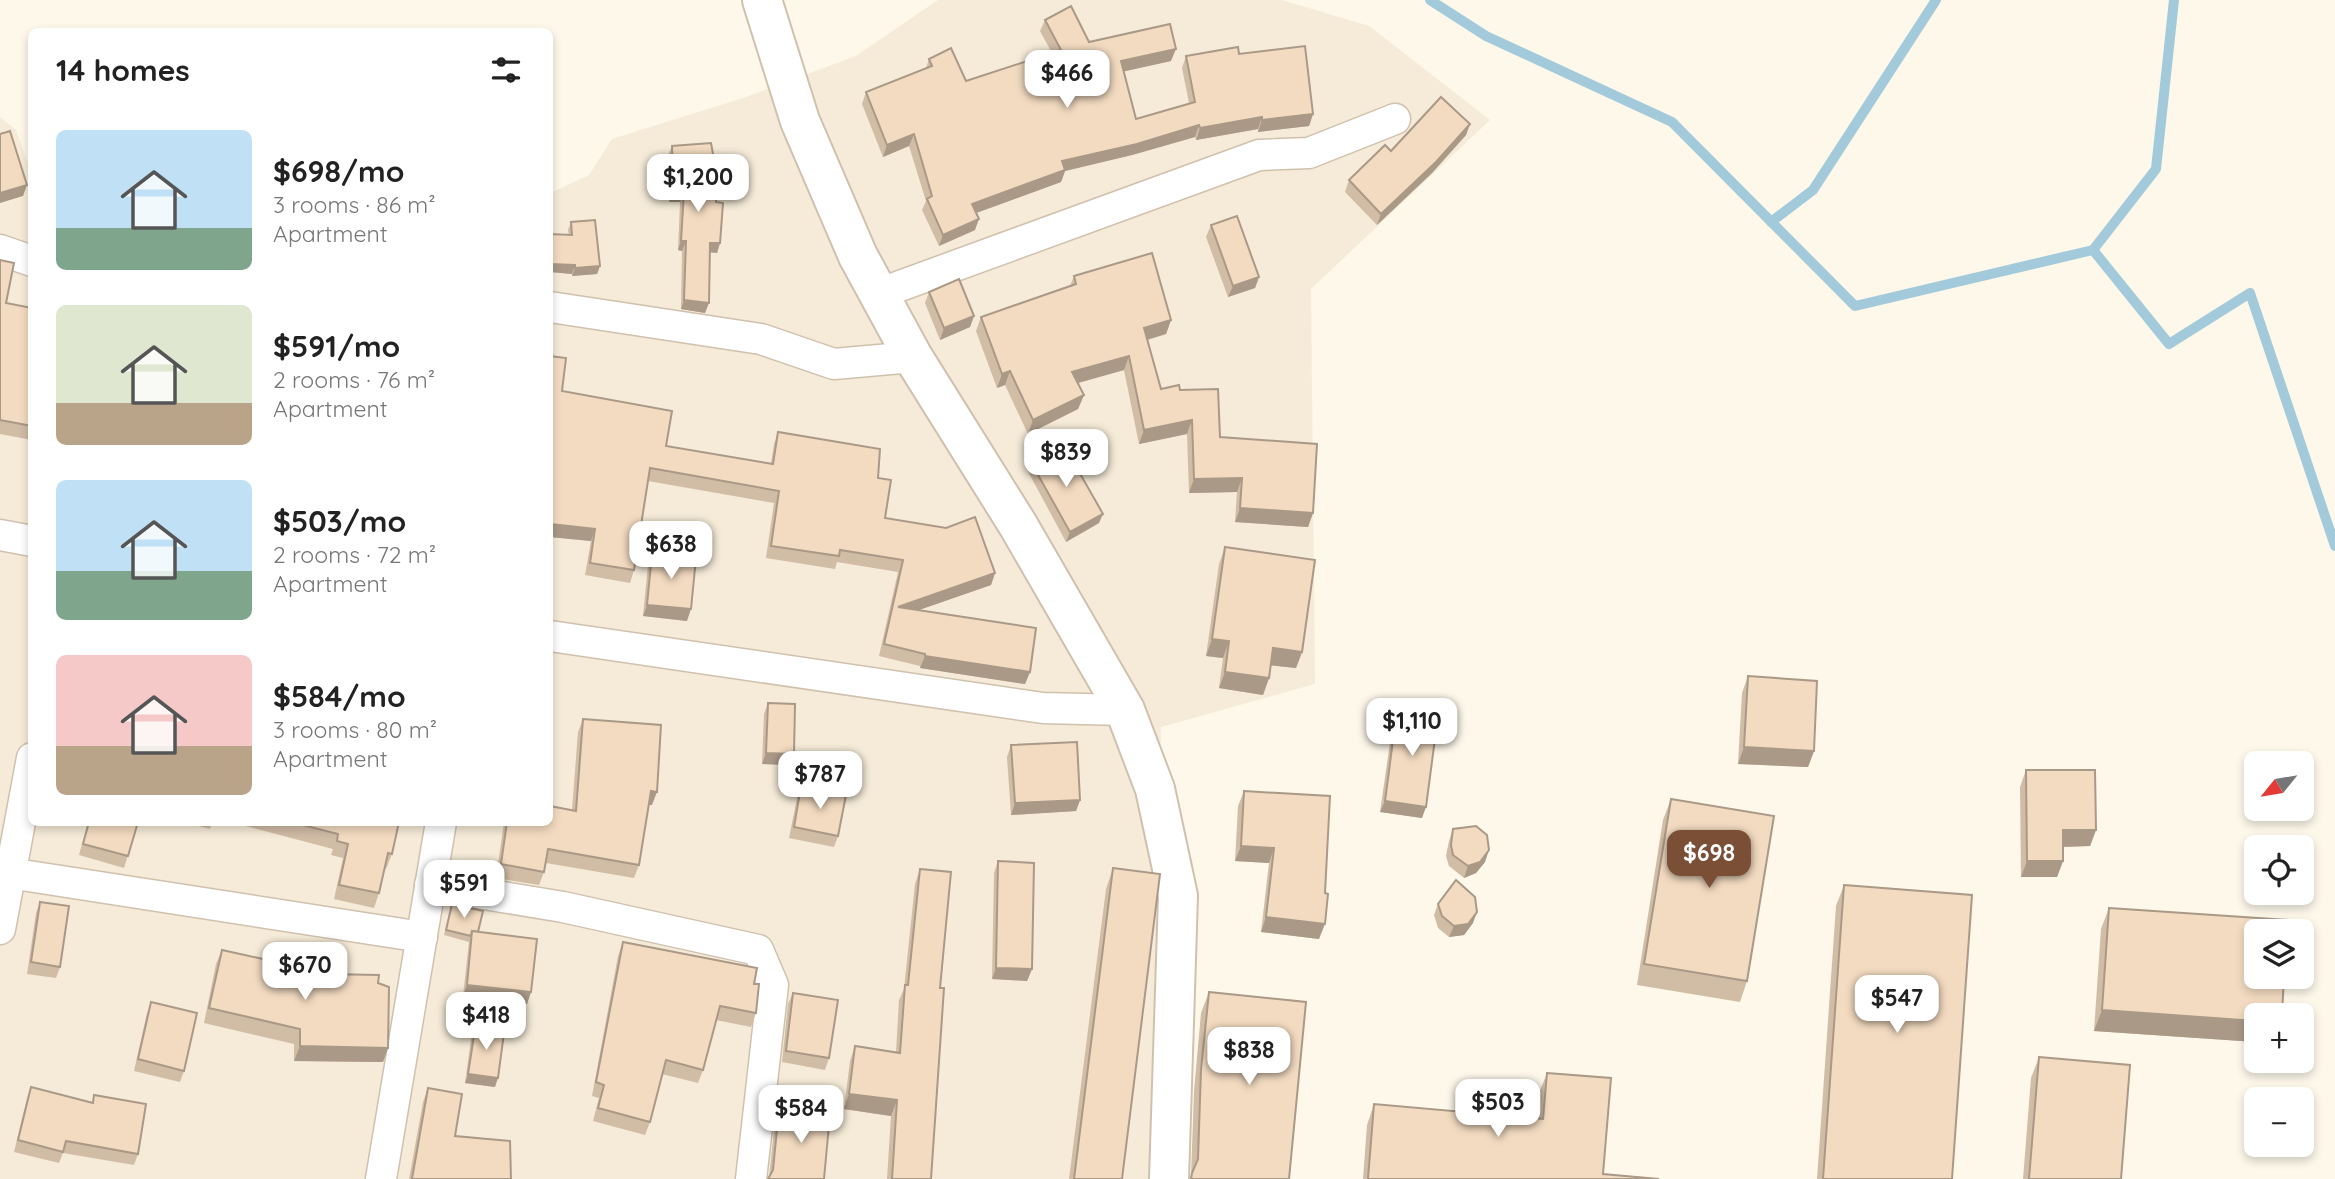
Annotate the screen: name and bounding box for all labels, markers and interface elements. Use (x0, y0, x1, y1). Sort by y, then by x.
pin: $466 (1026, 50, 1108, 110)
text: 14 homes (56, 51, 190, 89)
icon: filters (487, 51, 525, 89)
text: $466 (1041, 58, 1093, 87)
text: $698/mo (273, 152, 404, 190)
pin: $1,200 (641, 154, 755, 214)
icon: home (112, 158, 196, 242)
text: $1,200 (663, 162, 733, 191)
text: 3 rooms · 86 m² (273, 190, 436, 219)
text: Apartment (273, 219, 387, 248)
text: $591/mo (273, 327, 400, 365)
icon: home (112, 333, 196, 417)
text: 2 rooms · 76 m² (273, 365, 435, 394)
text: Apartment (273, 394, 387, 423)
pin: $839 (1025, 430, 1107, 489)
text: $839 (1040, 437, 1092, 466)
text: $503/mo (273, 502, 406, 540)
icon: home (112, 508, 196, 592)
pin: $638 (630, 522, 712, 581)
text: $638 (645, 529, 697, 558)
text: 2 rooms · 72 m² (273, 540, 436, 569)
text: Apartment (273, 569, 387, 598)
text: $584/mo (273, 677, 406, 715)
icon: home (112, 683, 196, 767)
pin: $1,110 (1355, 698, 1469, 758)
text: $1,110 (1382, 706, 1442, 735)
text: 3 rooms · 80 m² (273, 715, 437, 744)
text: Apartment (273, 744, 387, 773)
north arrow (2244, 751, 2314, 821)
map controls (2244, 751, 2314, 1157)
pin: $787 (779, 752, 861, 811)
text: $787 (794, 759, 846, 788)
pin: $698 (1668, 830, 1750, 890)
button: locate (2244, 835, 2314, 905)
text: $698 (1683, 838, 1735, 867)
pin: $591 (423, 860, 505, 920)
text: $591 (440, 868, 489, 897)
button: layers (2244, 919, 2314, 989)
pin: $670 (264, 942, 346, 1002)
text: $670 (278, 950, 332, 979)
pin: $547 (1856, 976, 1938, 1035)
text: $547 (1871, 983, 1923, 1012)
pin: $418 (445, 992, 527, 1052)
text: $418 (462, 1000, 510, 1029)
button: + (2244, 1003, 2314, 1073)
pin: $838 (1208, 1028, 1290, 1087)
text: $838 (1223, 1035, 1275, 1064)
pin: $503 (1457, 1080, 1539, 1139)
pin: $584 (760, 1086, 842, 1145)
text: $503 (1471, 1087, 1525, 1116)
button: − (2244, 1087, 2314, 1157)
text: $584 (774, 1093, 828, 1122)

